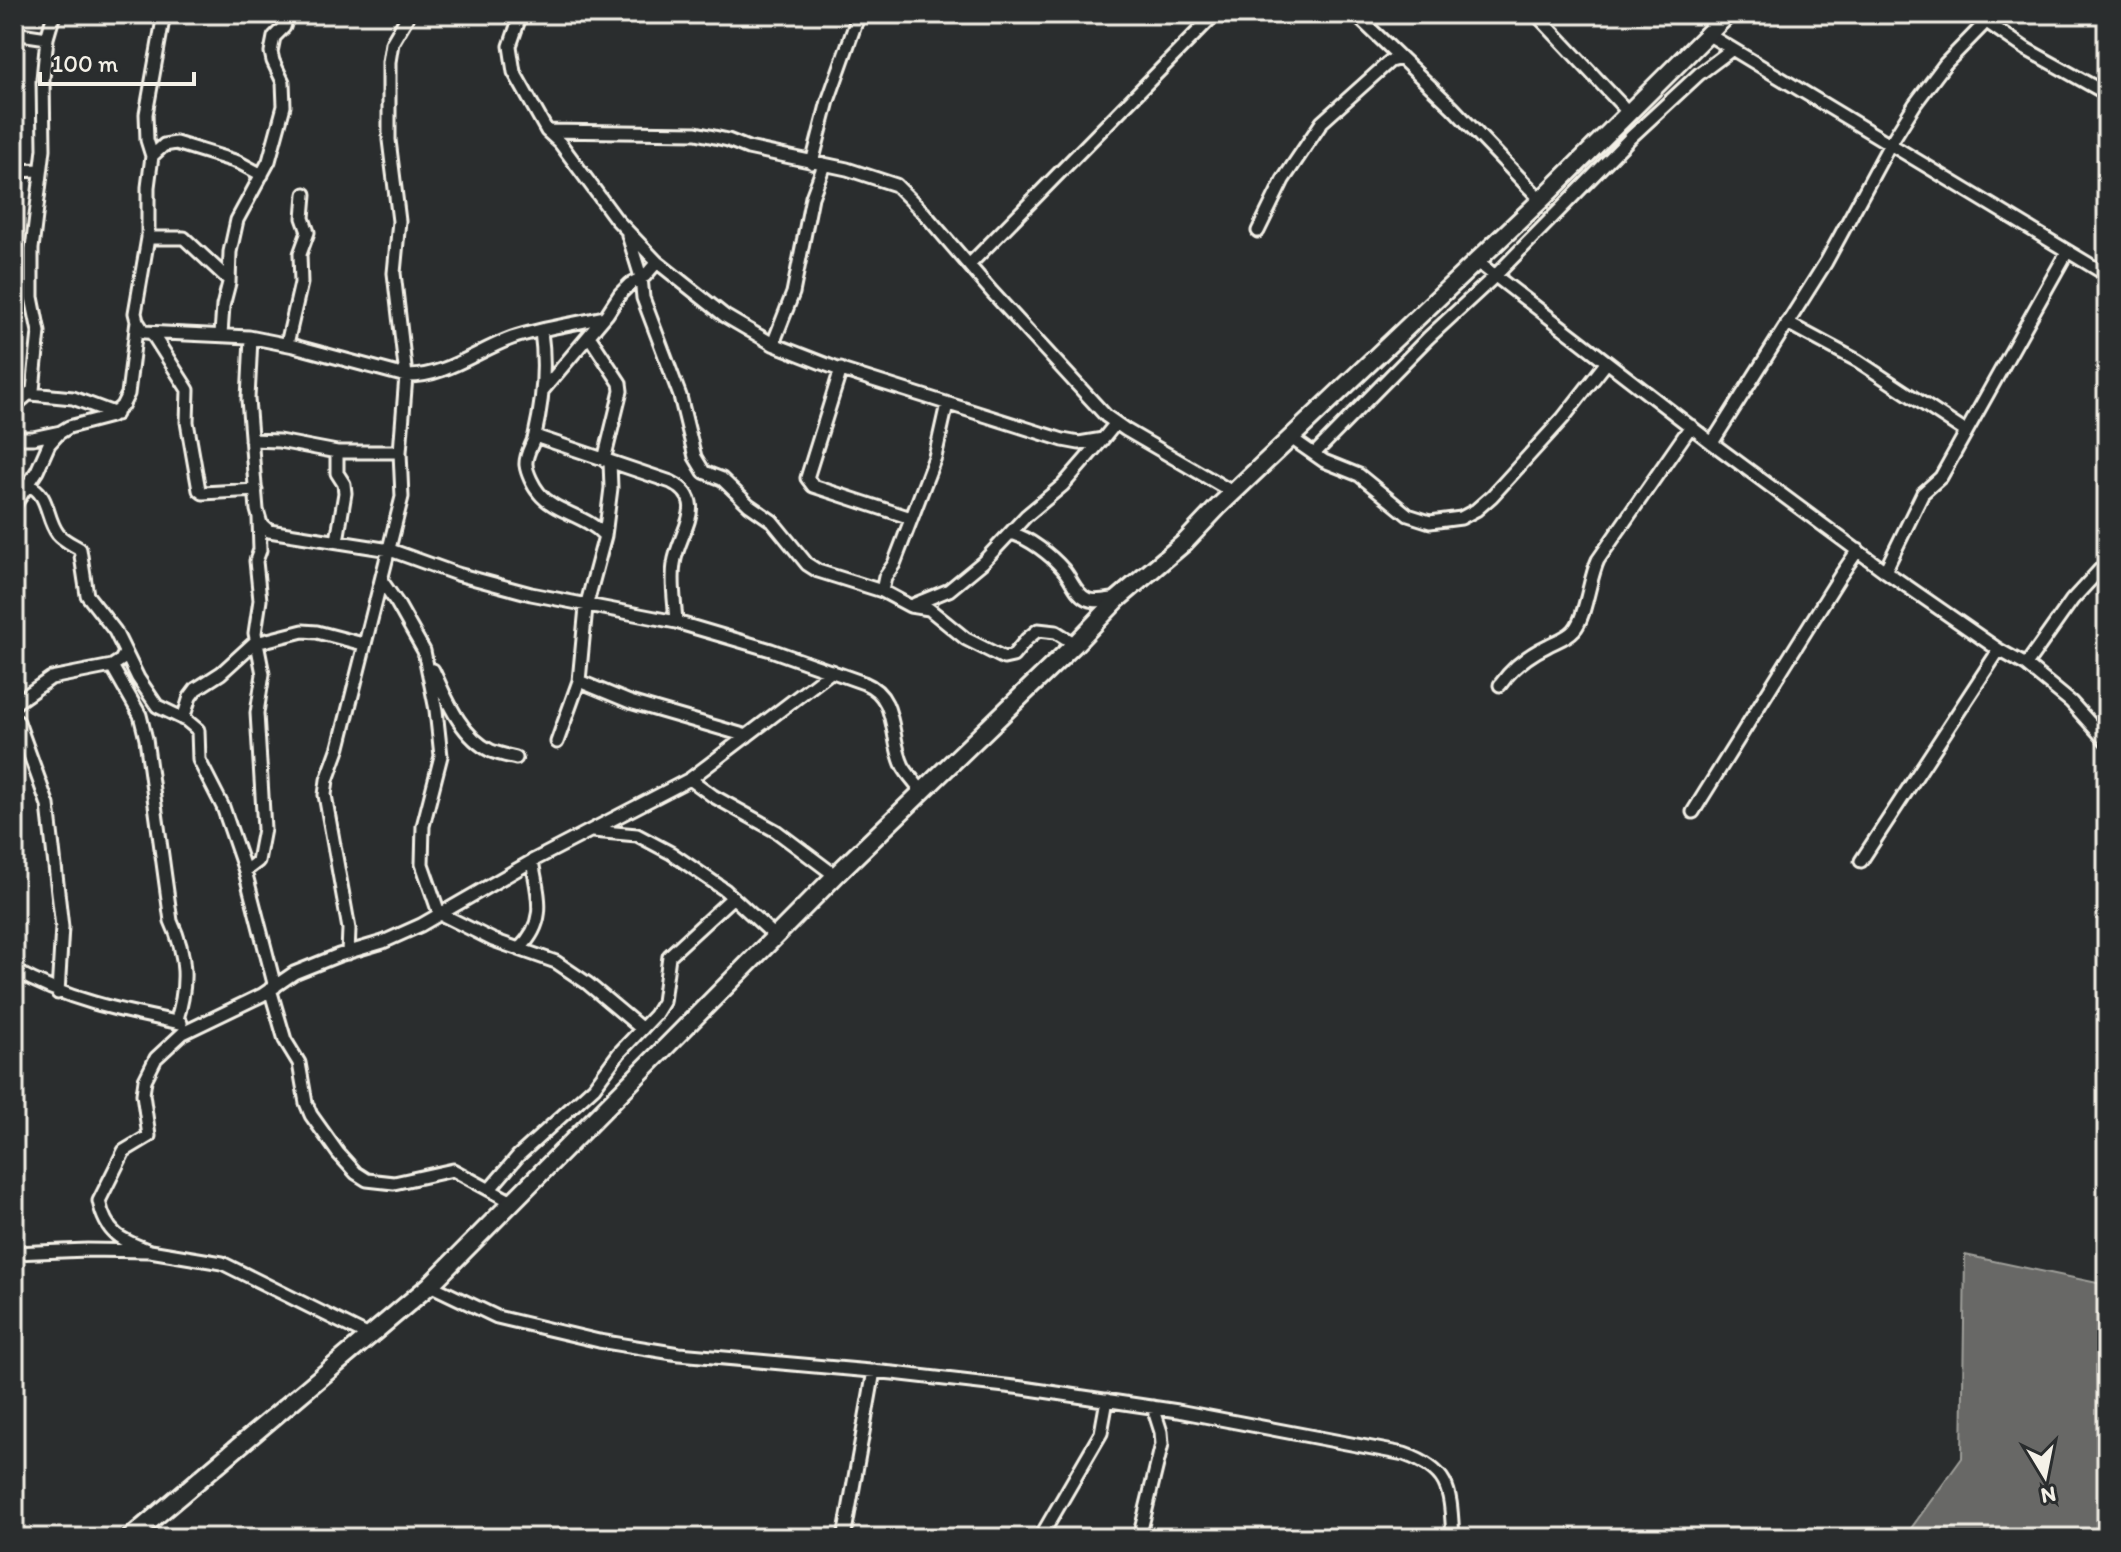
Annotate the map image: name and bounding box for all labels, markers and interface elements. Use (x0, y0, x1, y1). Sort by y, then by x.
scale bar (40, 36, 194, 86)
text: 100 m (52, 49, 118, 78)
north arrow (2005, 1436, 2085, 1516)
text: N (2039, 1481, 2058, 1510)

